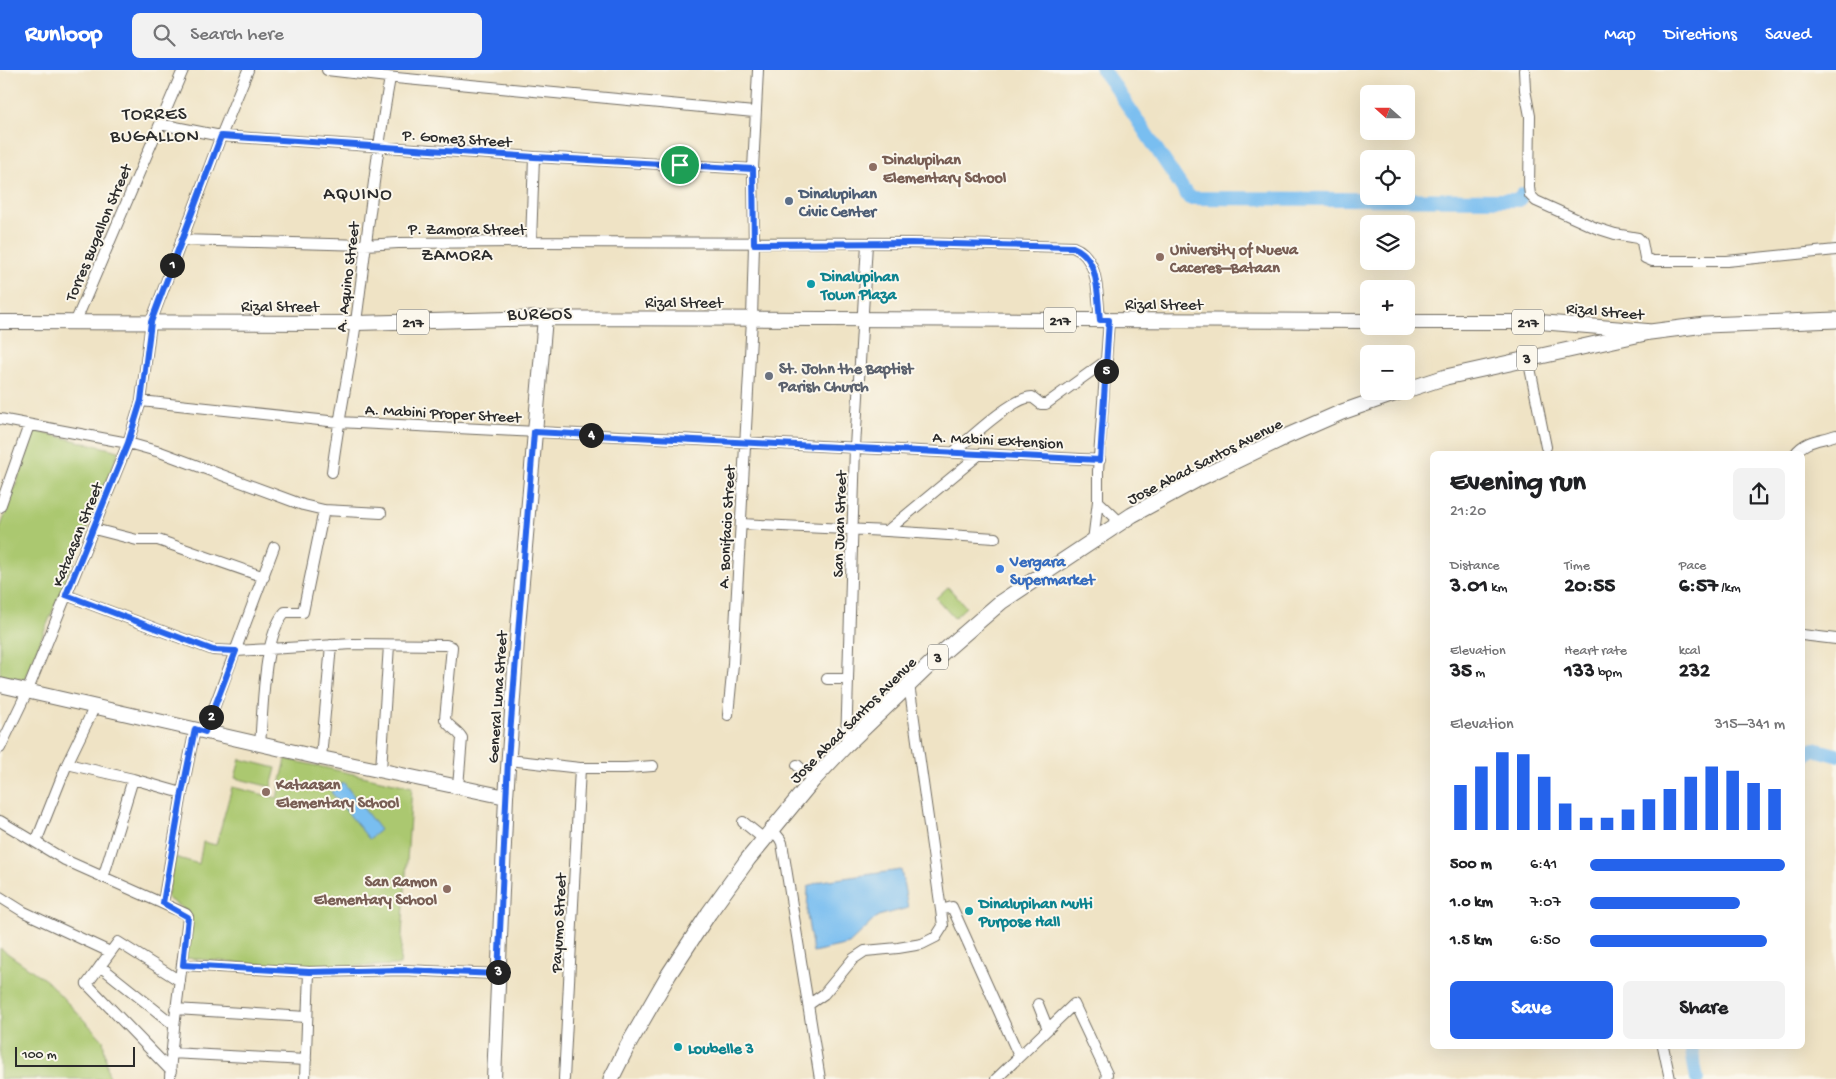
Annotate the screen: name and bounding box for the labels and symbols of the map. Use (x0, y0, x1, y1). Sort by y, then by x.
north arrow (1360, 85, 1415, 140)
district label: TORRES BUGALLON (109, 104, 200, 149)
street label: P. Gomez Street (401, 127, 513, 154)
pin (659, 144, 701, 186)
place label: Dinalupihan Elementary School (881, 152, 1007, 189)
street label: Torres Bugallon Street (62, 161, 138, 306)
marker: Dinalupihan Elementary School (867, 161, 879, 173)
district label: AQUINO (323, 184, 393, 207)
place label: Dinalupihan Civic Center (797, 186, 878, 223)
marker: Dinalupihan Civic Center (783, 195, 795, 207)
street label: A. Aquino Street (333, 220, 366, 333)
street label: P. Zamora Street (407, 222, 527, 241)
place label: University of Nueva Caceres–Bataan (1169, 241, 1299, 279)
district label: ZAMORA (421, 246, 493, 267)
marker: University of Nueva Caceres–Bataan (1154, 251, 1166, 263)
pin: 1 (160, 252, 184, 278)
place label: Dinalupihan Town Plaza (819, 269, 899, 306)
marker: Dinalupihan Town Plaza (805, 278, 817, 290)
street label: Rizal Street (645, 295, 724, 314)
street label: Rizal Street (1125, 297, 1204, 316)
street label: Rizal Street (241, 299, 320, 318)
street label: Rizal Street (1565, 301, 1646, 326)
district label: BURGOS (506, 305, 573, 326)
road number: 217 (1044, 308, 1076, 332)
road number: 217 (397, 310, 429, 334)
road number: 217 (1512, 310, 1544, 334)
road number: 3 (1517, 346, 1537, 370)
pin: 5 (1094, 358, 1118, 384)
place label: St. John the Baptist Parish Church (778, 361, 915, 398)
marker: St. John the Baptist Parish Church (763, 370, 775, 382)
street label: A. Mabini Proper Street (364, 402, 523, 429)
street label: Jose Abad Santos Avenue (1125, 415, 1287, 510)
pin: 4 (578, 422, 604, 448)
street label: A. Mabini Extension (932, 430, 1064, 455)
street label: A. Bonifacio Street (716, 464, 741, 589)
street label: San Juan Street (830, 469, 853, 578)
street label: Kataasan Street (50, 479, 109, 590)
place label: Vergara Supermarket (1009, 554, 1096, 591)
marker: Vergara Supermarket (994, 563, 1006, 575)
street label: General Luna Street (485, 629, 514, 764)
road number: 3 (928, 644, 948, 670)
street label: Jose Abad Santos Avenue (787, 654, 922, 789)
pin: 2 (198, 704, 224, 730)
place label: Kataasan Elementary School (275, 777, 400, 814)
marker: Kataasan Elementary School (260, 786, 272, 798)
street label: Payumo Street (548, 872, 573, 974)
place label: San Ramon Elementary School (314, 874, 437, 911)
marker: San Ramon Elementary School (441, 883, 453, 895)
place label: Dinalupihan Multi Purpose Hall (977, 896, 1093, 933)
marker: Dinalupihan Multi Purpose Hall (963, 905, 975, 917)
pin: 3 (486, 960, 510, 984)
marker: Loubelle 3 (672, 1041, 684, 1053)
place label: Loubelle 3 (688, 1041, 754, 1060)
scale bar (15, 1044, 135, 1067)

